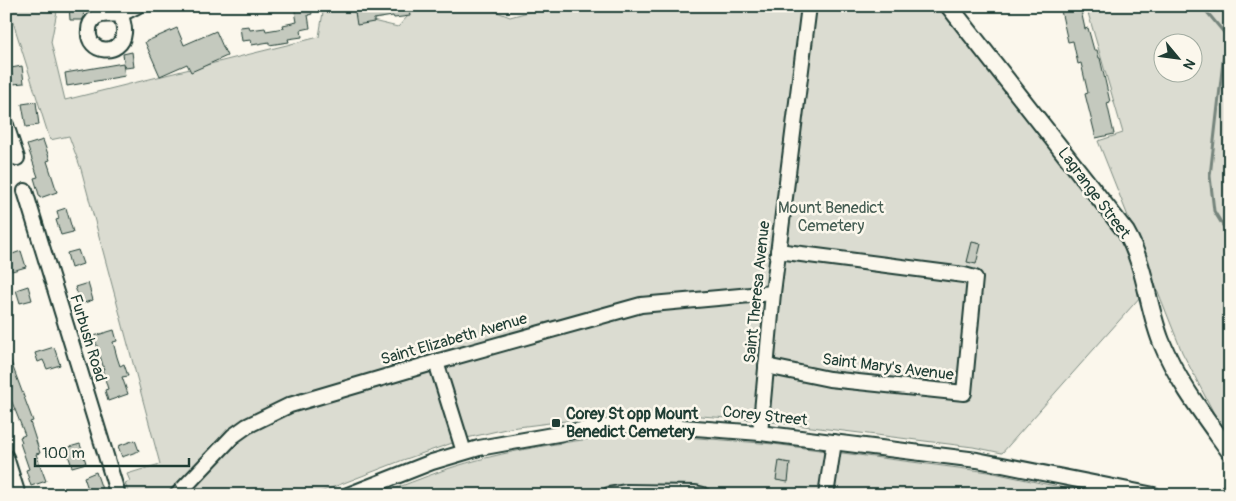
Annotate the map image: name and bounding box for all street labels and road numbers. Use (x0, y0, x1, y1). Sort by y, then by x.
street label: Lagrange Street (1053, 143, 1135, 243)
street label: Saint Theresa Avenue (740, 220, 774, 364)
street label: Furbush Road (65, 292, 111, 384)
street label: Saint Elizabeth Avenue (378, 308, 530, 369)
street label: Saint Mary's Avenue (821, 349, 955, 385)
street label: Corey Street (721, 402, 809, 430)

